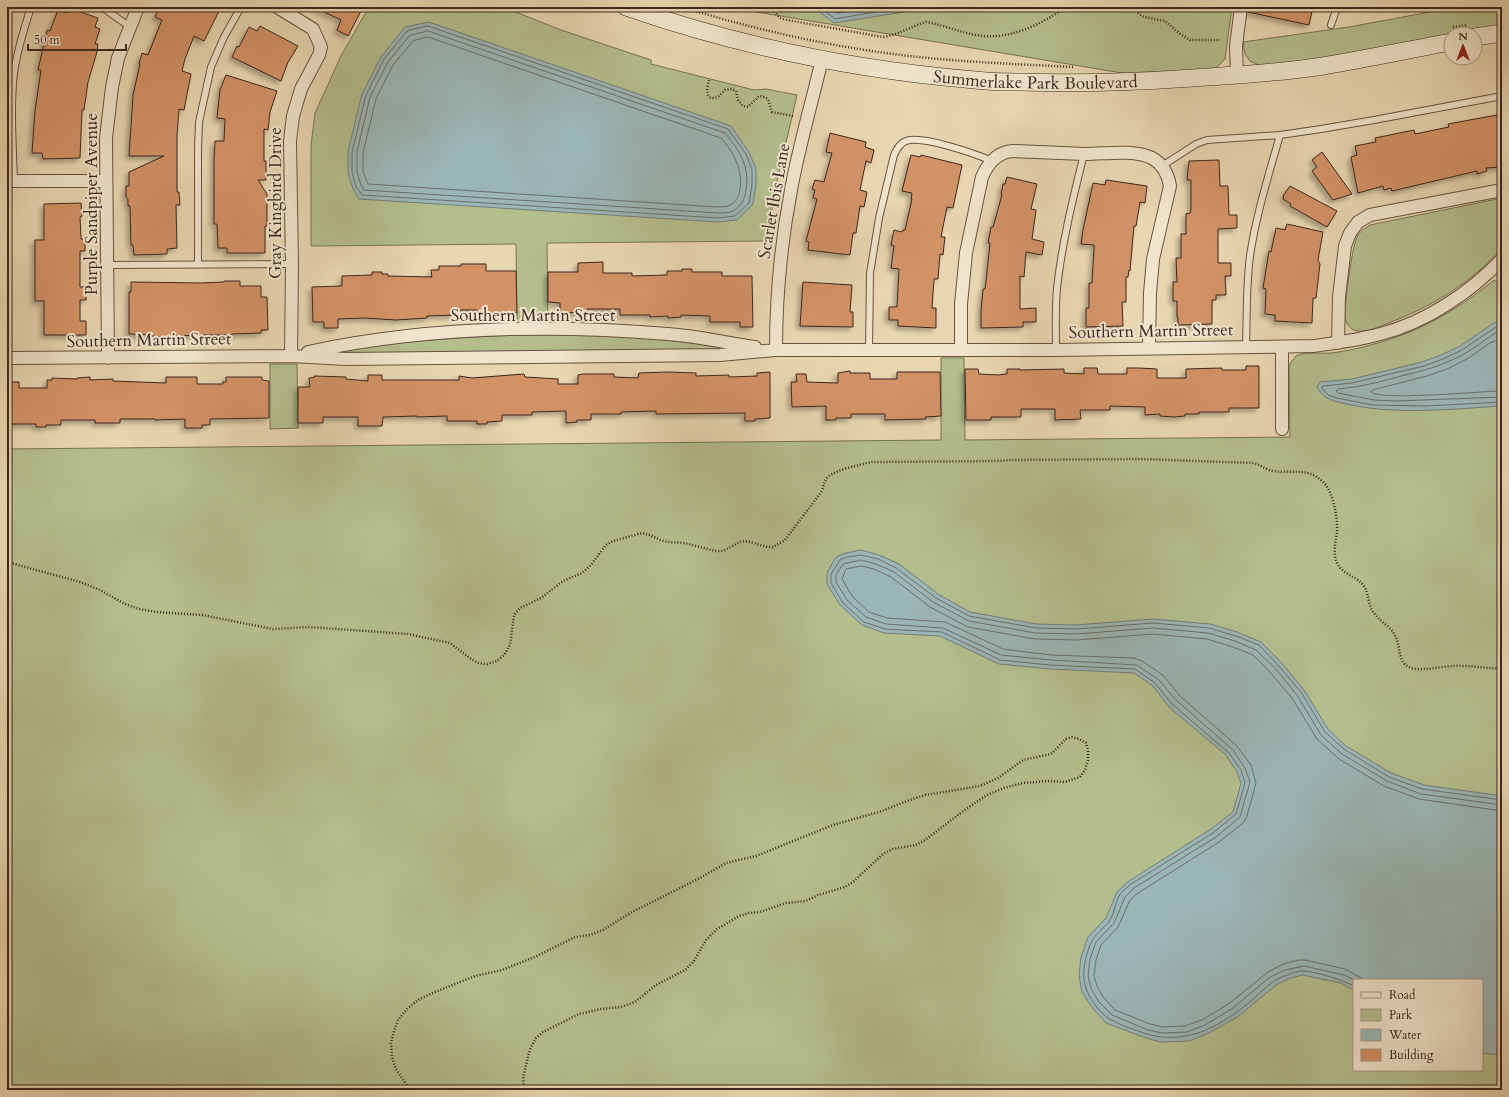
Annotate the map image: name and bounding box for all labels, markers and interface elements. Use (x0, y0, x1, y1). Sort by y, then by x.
scale bar (28, 26, 126, 52)
north arrow (1443, 26, 1483, 66)
text: N (1458, 29, 1468, 44)
text: 50 m (34, 32, 61, 48)
street label: Summerlake Park Boulevard (932, 64, 1138, 94)
street label: Purple Sandpiper Avenue (80, 113, 103, 295)
street label: Gray Kingbird Drive (264, 127, 287, 279)
street label: Scarlet Ibis Lane (753, 141, 795, 261)
street label: Southern Martin Street (451, 304, 616, 327)
street label: Southern Martin Street (1068, 318, 1234, 344)
street label: Southern Martin Street (66, 327, 232, 353)
legend (1353, 979, 1483, 1071)
text: Road (1389, 987, 1416, 1003)
text: Park (1389, 1007, 1413, 1023)
text: Water (1388, 1027, 1422, 1043)
text: Building (1389, 1047, 1434, 1063)

